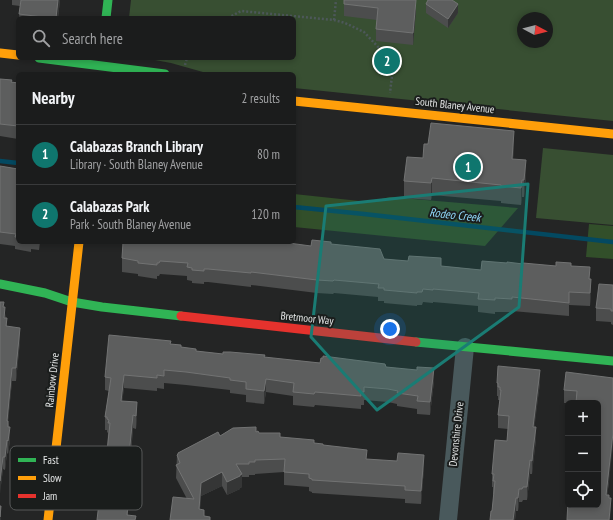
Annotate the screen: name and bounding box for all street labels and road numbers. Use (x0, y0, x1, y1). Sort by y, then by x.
street label: South Blaney Avenue (415, 94, 496, 116)
street label: Bretmoor Way (280, 308, 335, 328)
street label: Rainbow Drive (42, 352, 62, 408)
street label: Devonshire Drive (446, 401, 466, 467)

